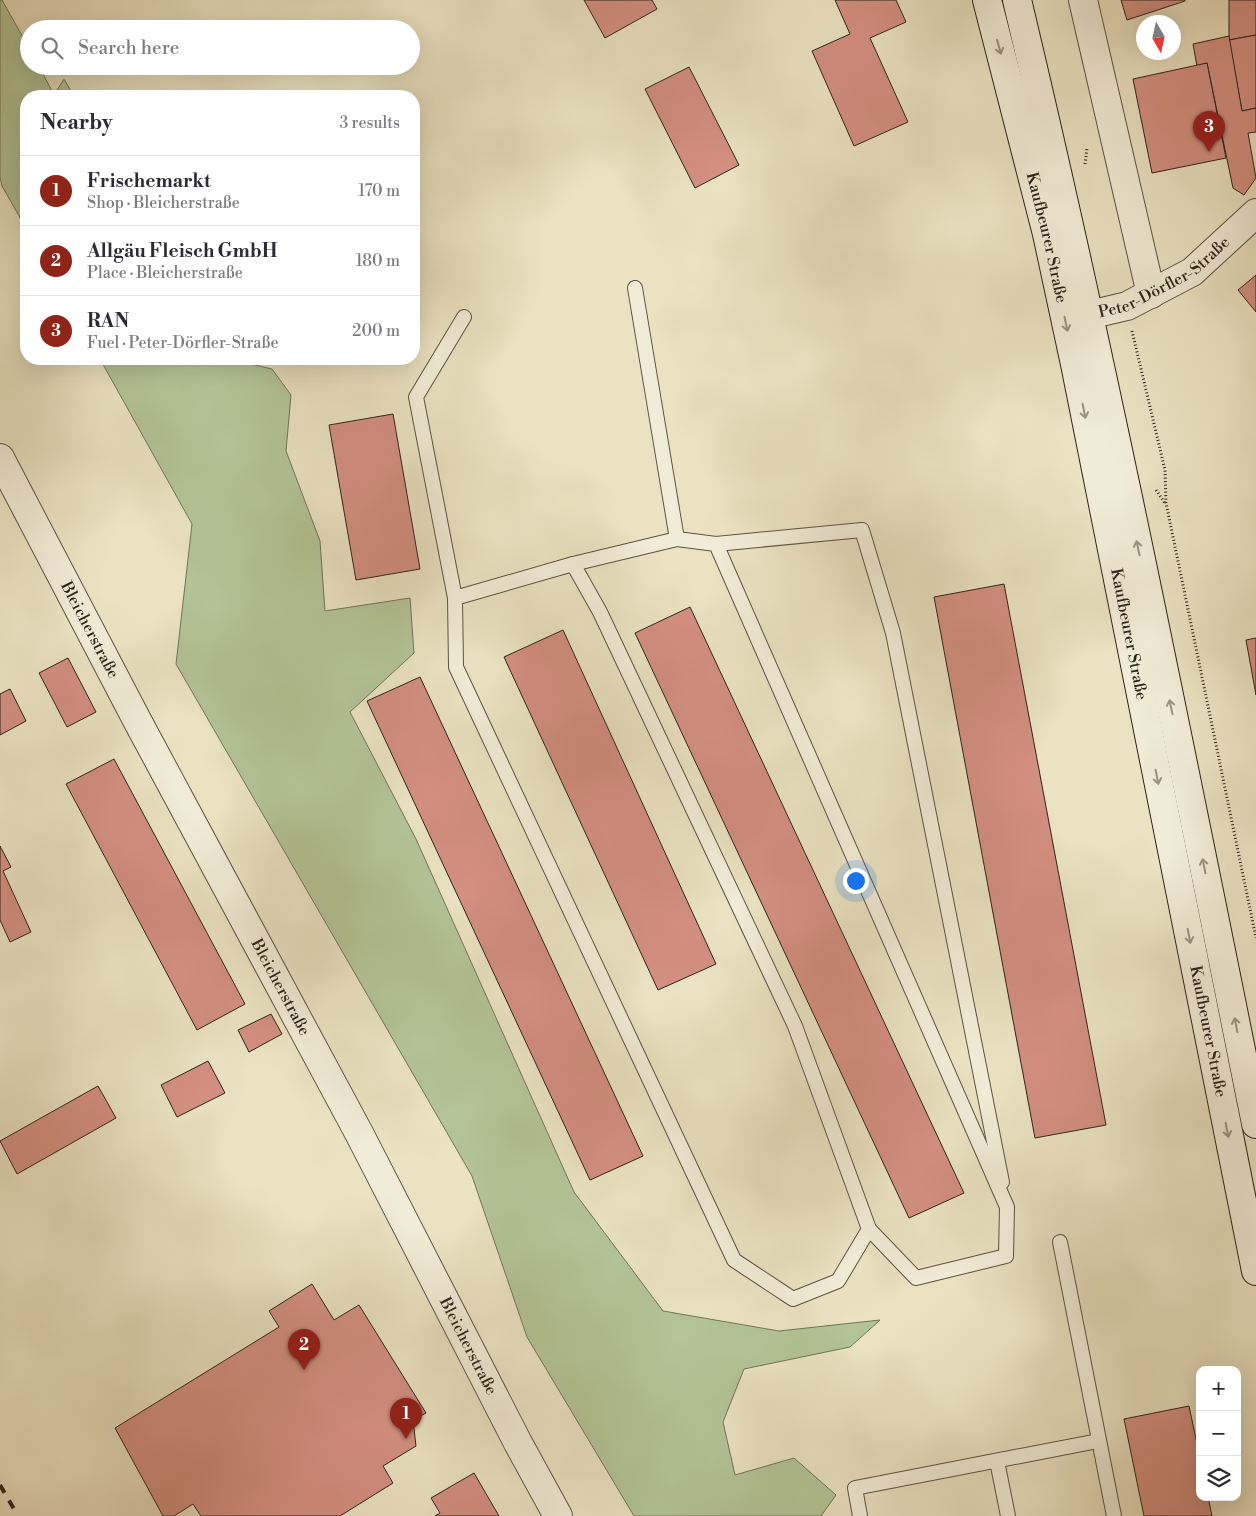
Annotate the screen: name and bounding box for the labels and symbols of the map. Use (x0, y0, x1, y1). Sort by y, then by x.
north arrow (1136, 15, 1181, 60)
one-way arrow (995, 39, 1004, 55)
pin: 3 (1193, 111, 1225, 152)
street label: Kaufbeurer Straße (1022, 170, 1072, 305)
street label: Peter-Dörfler-Straße (1096, 232, 1234, 322)
one-way arrow (1062, 316, 1071, 332)
one-way arrow (1080, 403, 1089, 419)
one-way arrow (1132, 540, 1142, 556)
street label: Kaufbeurer Straße (1106, 567, 1152, 702)
street label: Bleicherstraße (56, 577, 123, 682)
one-way arrow (1166, 699, 1175, 715)
one-way arrow (1153, 768, 1162, 784)
one-way arrow (1199, 858, 1208, 874)
your location (843, 868, 869, 894)
one-way arrow (1184, 928, 1194, 944)
street label: Bleicherstraße (246, 935, 315, 1039)
street label: Kaufbeurer Straße (1185, 964, 1231, 1099)
one-way arrow (1231, 1017, 1240, 1033)
one-way arrow (1223, 1121, 1232, 1137)
street label: Bleicherstraße (435, 1293, 502, 1398)
pin: 2 (288, 1329, 320, 1370)
pin: 1 (390, 1398, 422, 1439)

